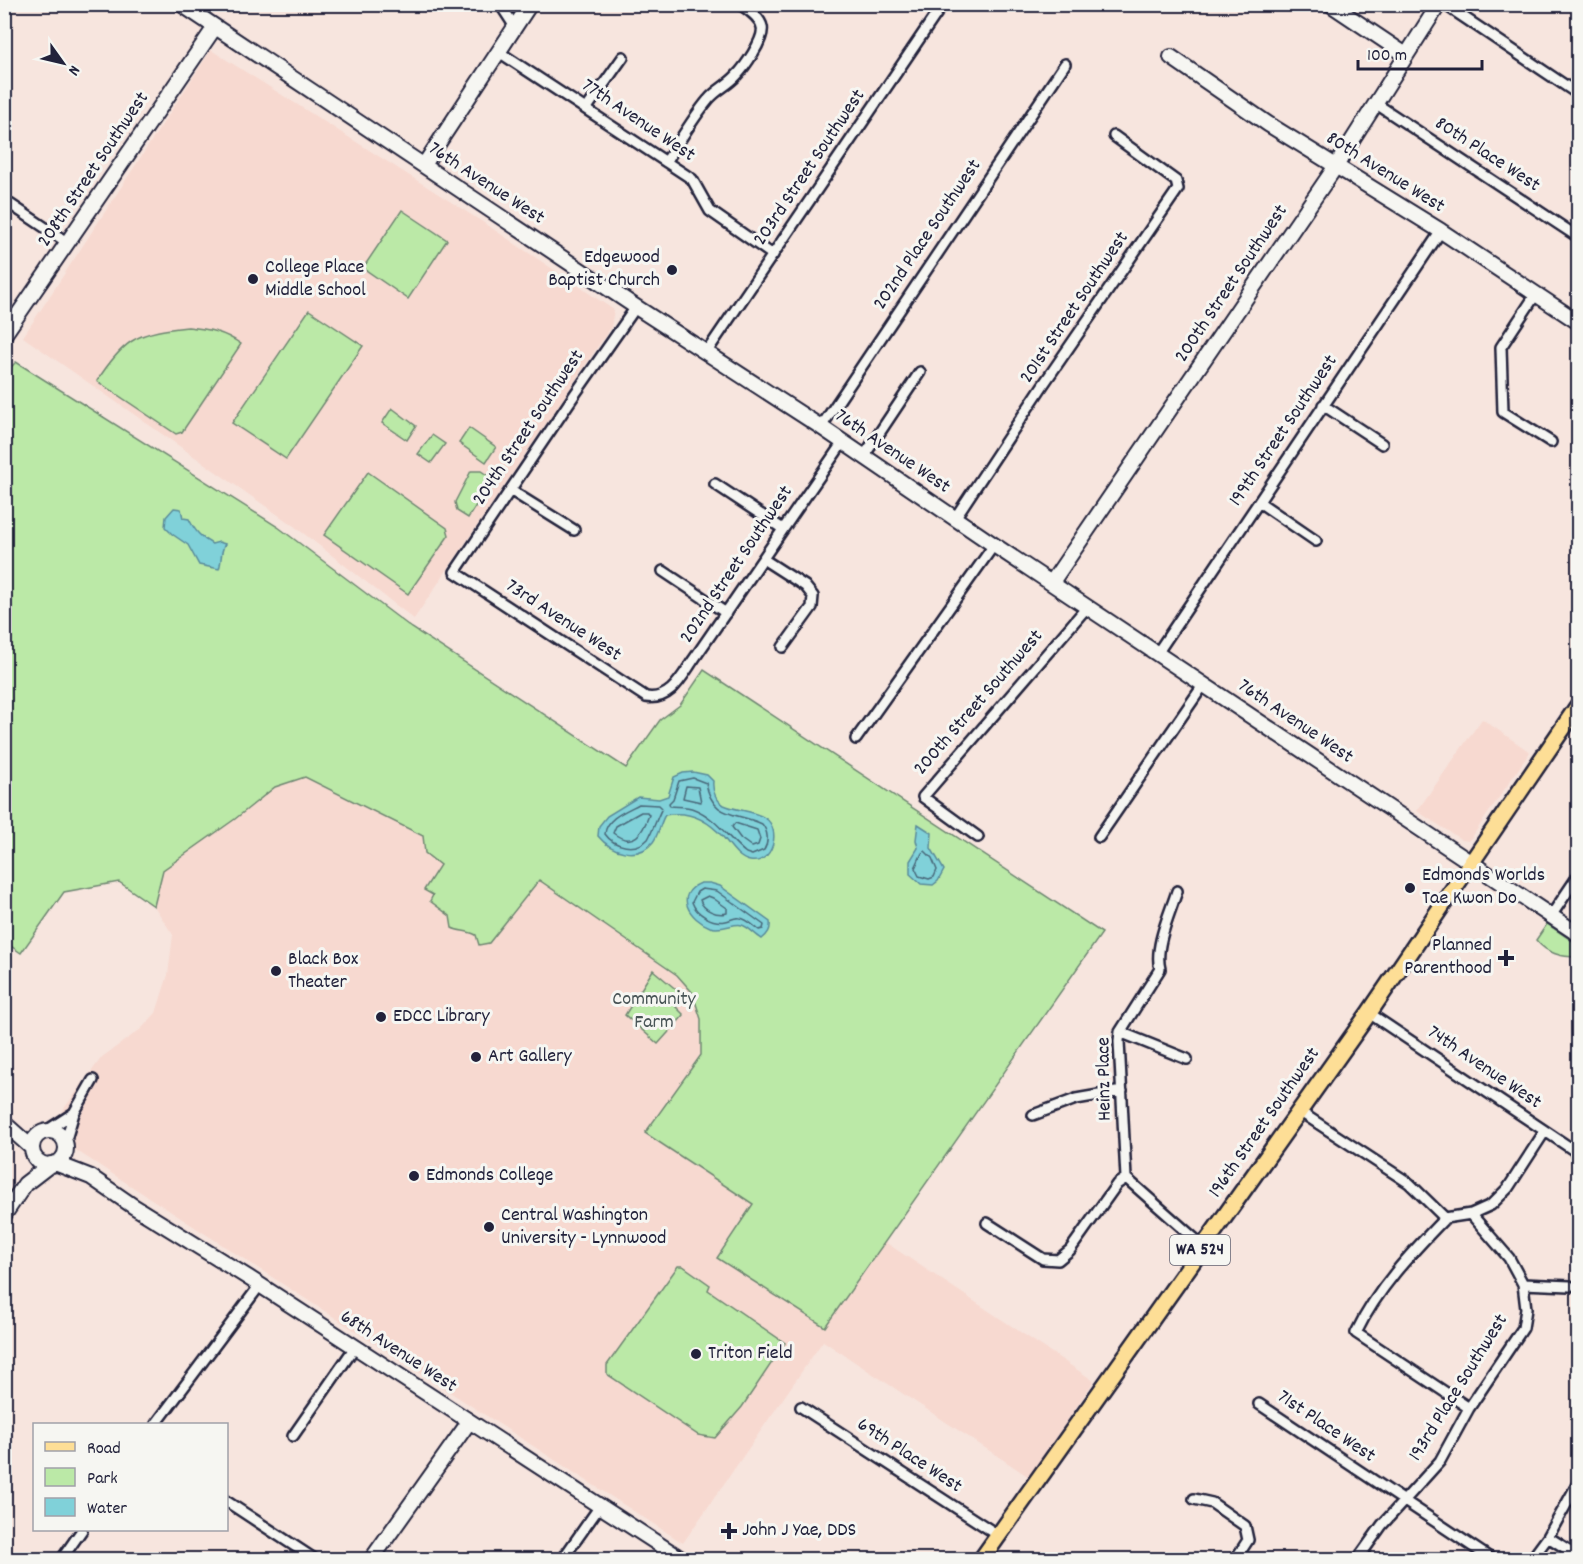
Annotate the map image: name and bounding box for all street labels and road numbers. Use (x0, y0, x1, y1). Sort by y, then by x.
street label: 77th Avenue West (576, 73, 700, 169)
street label: 203rd Street Southwest (747, 84, 873, 252)
street label: 208th Street Southwest (31, 87, 157, 253)
street label: 80th Place West (1429, 110, 1545, 200)
street label: 80th Avenue West (1320, 125, 1450, 221)
street label: 76th Avenue West (422, 136, 550, 232)
street label: 202nd Place Southwest (867, 154, 989, 316)
street label: 200th Street Southwest (1169, 199, 1295, 369)
street label: 201st Street Southwest (1014, 226, 1136, 390)
street label: 204th Street Southwest (466, 344, 592, 512)
street label: 199th Street Southwest (1223, 350, 1345, 512)
street label: 76th Avenue West (829, 403, 955, 501)
street label: 202nd Street Southwest (674, 480, 800, 650)
street label: 73rd Avenue West (499, 573, 627, 669)
street label: 200th Street Southwest (908, 624, 1050, 782)
street label: 76th Avenue West (1232, 673, 1358, 771)
street label: 74th Avenue West (1421, 1019, 1547, 1117)
street label: Heinz Place (1090, 1036, 1120, 1121)
street label: 196th Street Southwest (1202, 1042, 1328, 1204)
road number: WA 524 (1170, 1235, 1230, 1265)
street label: 68th Avenue West (334, 1304, 462, 1400)
street label: 193rd Place Southwest (1402, 1309, 1516, 1467)
street label: 71st Place West (1271, 1384, 1381, 1470)
street label: 69th Place West (851, 1411, 967, 1501)

